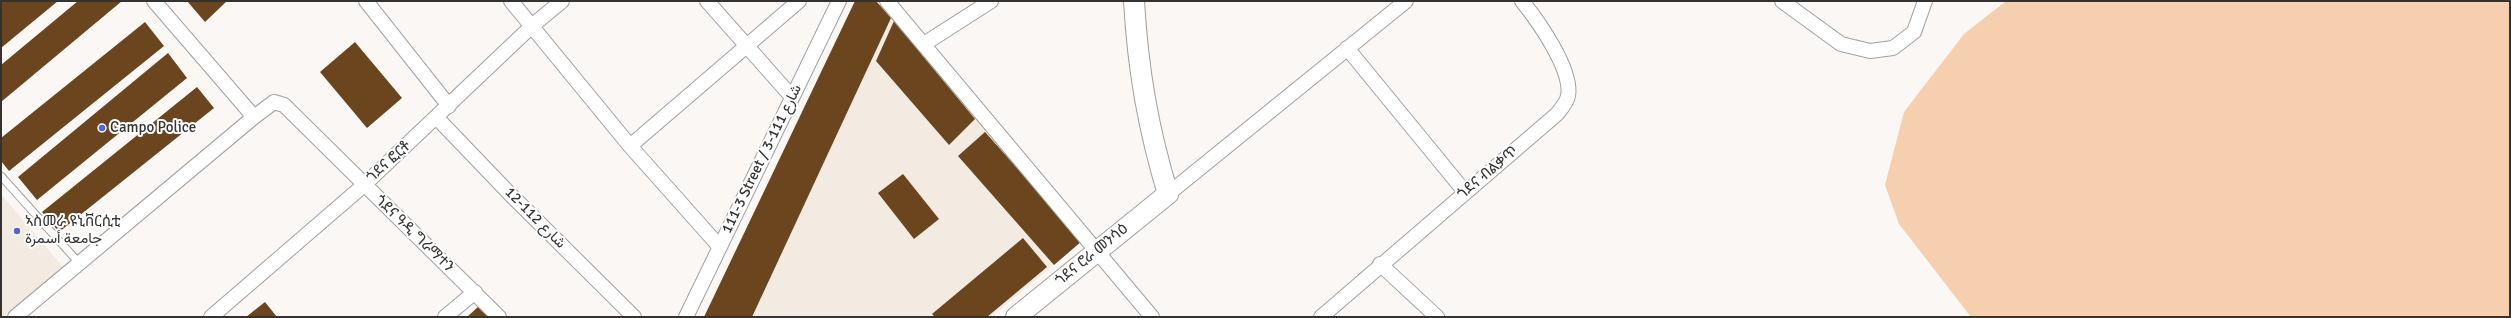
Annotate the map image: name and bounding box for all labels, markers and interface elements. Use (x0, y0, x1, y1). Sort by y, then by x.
street label: 111-3 Street / شارع 111-3 (718, 82, 806, 236)
place label: Campo Police (110, 119, 196, 137)
marker: Campo Police (97, 123, 107, 133)
street label: ጎደና ፎርቶ (363, 137, 415, 187)
street label: ጎደና ብልቃጥ (1454, 142, 1522, 204)
street label: شارع 112-12 (501, 184, 569, 252)
street label: ጎደና ዓዲ ግራማተን (371, 192, 457, 276)
place label: ኣስመራ ዩኒቨርሲቲ جامعة أسمرة (25, 213, 120, 248)
street label: ጎደና ሮራ መንሳዕ (1052, 220, 1132, 290)
marker: ኣስመራ ዩኒቨርሲቲ جامعة أسمرة (12, 226, 22, 236)

